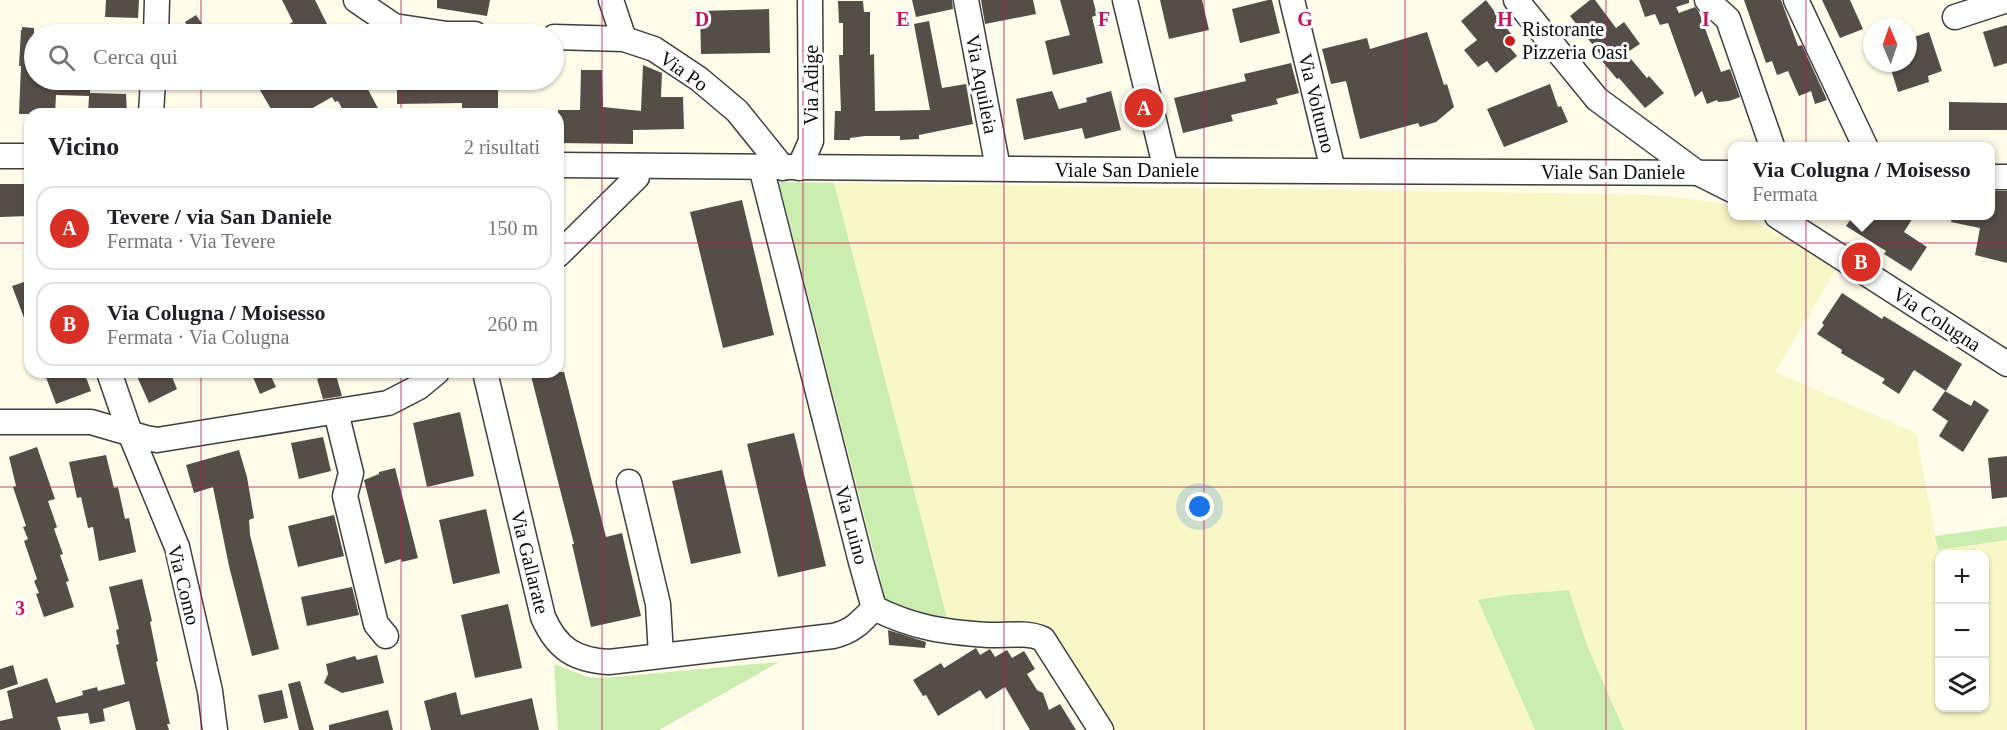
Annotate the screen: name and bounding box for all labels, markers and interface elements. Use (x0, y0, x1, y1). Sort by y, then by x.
text: D (695, 8, 709, 30)
text: E (896, 8, 910, 30)
text: F (1098, 8, 1110, 30)
text: G (1297, 8, 1313, 30)
text: H (1497, 8, 1513, 30)
text: I (1702, 8, 1710, 30)
place label: Ristorante Pizzeria Oasi (1522, 18, 1629, 63)
north arrow (1863, 18, 1917, 72)
search box (24, 24, 564, 90)
street label: Via Aquileia (961, 33, 1002, 136)
marker: Ristorante Pizzeria Oasi (1503, 34, 1517, 48)
icon: search (45, 41, 78, 74)
text: Cerca qui (93, 44, 178, 69)
street label: Via Adige (800, 45, 823, 125)
street label: Via Po (656, 47, 712, 95)
street label: Via Volturno (1294, 51, 1340, 155)
pin: A (1124, 86, 1164, 130)
text: Vicino (48, 132, 119, 161)
text: 2 risultati (464, 136, 540, 158)
popup (1728, 142, 1995, 220)
text: Via Colugna / Moisesso (1752, 157, 1971, 182)
street label: Viale San Daniele (1055, 159, 1199, 181)
street label: Viale San Daniele (1541, 161, 1685, 183)
text: Fermata (1752, 183, 1818, 205)
text: Tevere / via San Daniele (107, 204, 332, 229)
text: A (62, 217, 77, 239)
text: 150 m (487, 217, 538, 239)
text: Fermata · Via Tevere (107, 230, 275, 252)
pin: B (1842, 240, 1880, 284)
street label: Via Colugna (1888, 282, 1985, 356)
text: Via Colugna / Moisesso (107, 300, 326, 325)
text: B (63, 313, 76, 335)
text: 260 m (487, 313, 538, 335)
text: Fermata · Via Colugna (107, 326, 289, 348)
street label: Via Luino (831, 483, 873, 567)
your location (1185, 492, 1214, 521)
street label: Via Gallarate (507, 508, 554, 616)
street label: Via Como (163, 543, 205, 627)
map controls (1935, 550, 1989, 712)
button: + (1935, 550, 1989, 604)
text: 3 (15, 597, 25, 619)
button: − (1935, 604, 1989, 658)
button: layers (1935, 658, 1989, 712)

